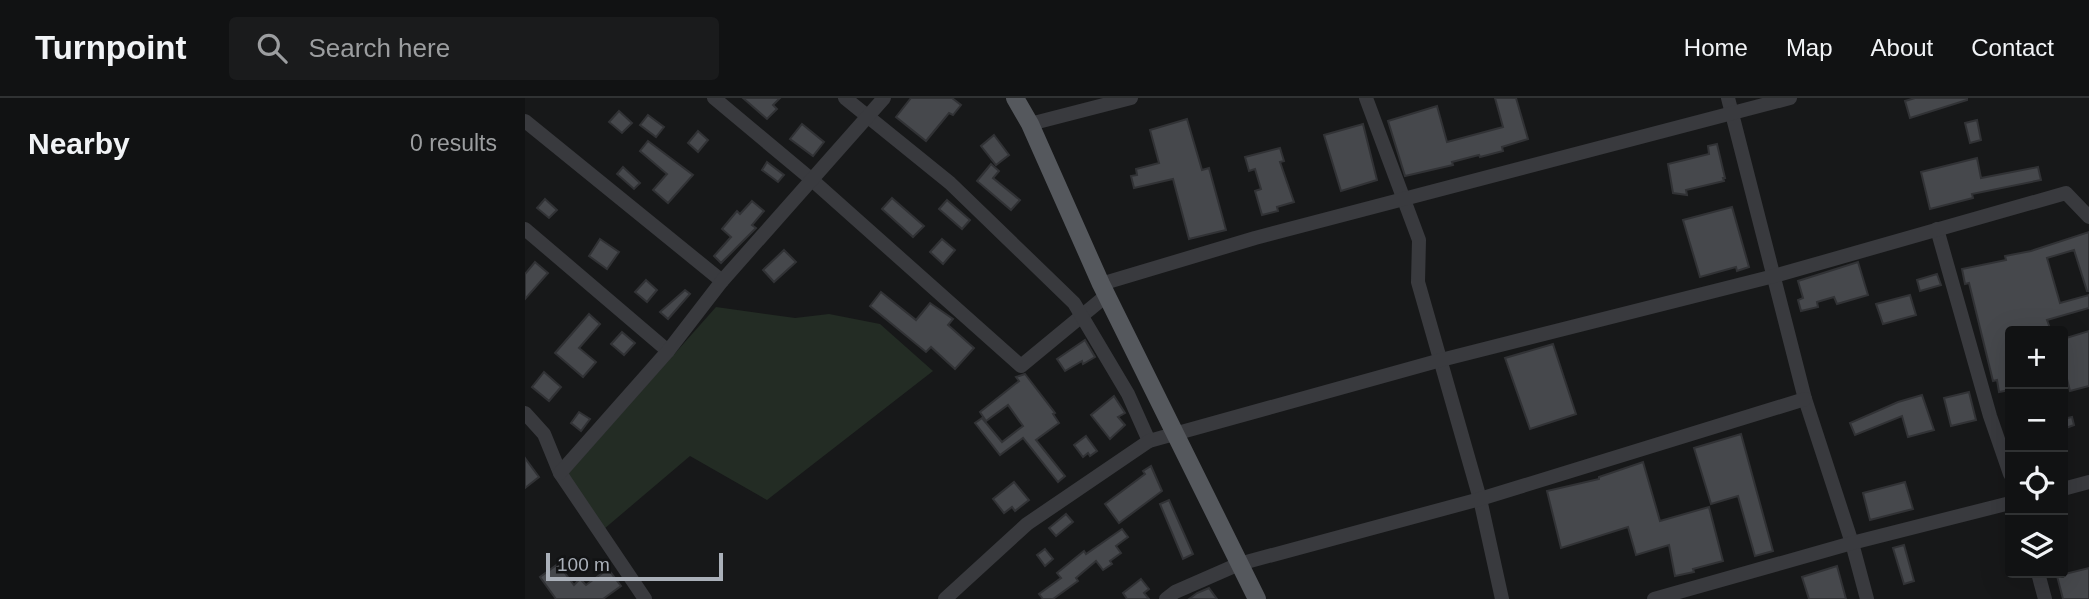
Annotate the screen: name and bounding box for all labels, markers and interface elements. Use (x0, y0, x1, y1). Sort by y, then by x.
search box (229, 17, 719, 80)
text: Turnpoint (35, 29, 187, 66)
icon: search (253, 29, 291, 67)
text: Search here (309, 33, 450, 63)
text: Home (1684, 34, 1748, 61)
text: Map (1786, 34, 1833, 61)
text: About (1871, 34, 1933, 61)
text: Contact (1971, 34, 2054, 61)
text: Nearby (28, 127, 130, 160)
text: 0 results (410, 130, 497, 156)
map controls (2005, 326, 2068, 578)
button: + (2005, 326, 2068, 389)
button: − (2005, 389, 2068, 452)
button: locate (2005, 452, 2068, 515)
button: layers (2005, 515, 2068, 578)
scale bar (546, 550, 723, 582)
text: 100 m (557, 554, 610, 575)

